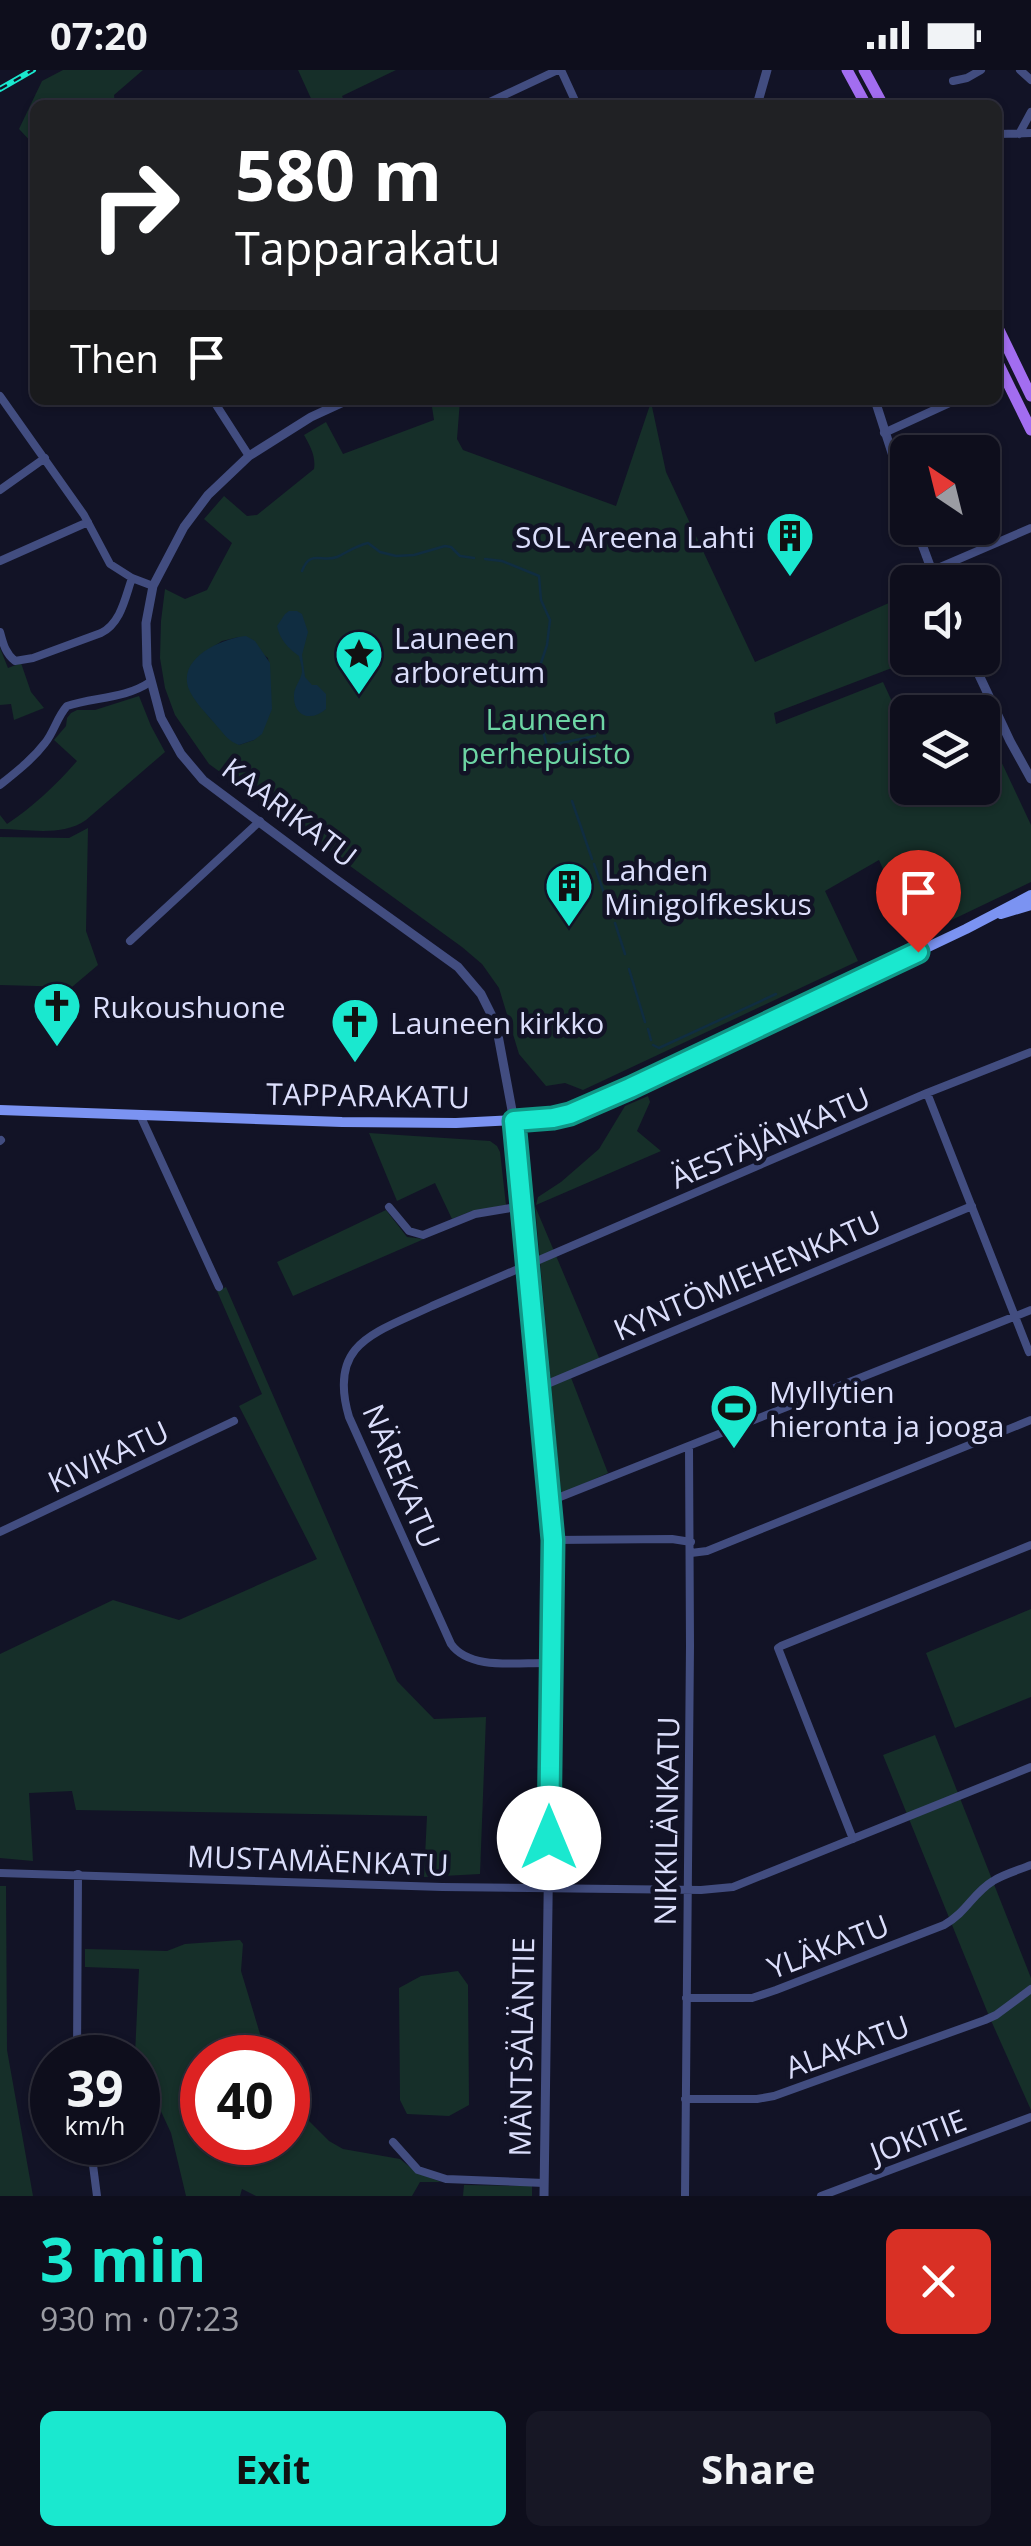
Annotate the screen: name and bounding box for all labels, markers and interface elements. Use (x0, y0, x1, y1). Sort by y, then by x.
text: 07:20 (50, 9, 148, 61)
text: 580 m (235, 126, 442, 222)
icon: right (70, 140, 200, 270)
text: Tapparakatu (235, 217, 501, 278)
icon: arrive (179, 330, 234, 385)
text: Then (70, 332, 159, 384)
north arrow (890, 435, 1000, 545)
map controls (890, 435, 1000, 805)
building icon: SOL Areena Lahti (764, 510, 816, 578)
place label: SOL Areena Lahti (515, 516, 755, 557)
button: sound (890, 565, 1000, 675)
place label: Launeen arboretum (394, 617, 545, 692)
place icon: Launeen arboretum (333, 628, 385, 696)
button: layers (890, 695, 1000, 805)
park label: Launeen perhepuisto (461, 698, 631, 773)
street label: KAARIKATU (214, 748, 366, 876)
place label: Lahden Minigolfkeskus (604, 849, 812, 924)
pin (876, 850, 961, 953)
building icon: Lahden Minigolfkeskus (543, 860, 595, 928)
icon: arrive (891, 865, 946, 920)
church icon: Rukoushuone (31, 980, 83, 1048)
place label: Rukoushuone (92, 986, 286, 1027)
church icon: Launeen kirkko (329, 996, 381, 1064)
place label: Launeen kirkko (390, 1002, 604, 1043)
street label: TAPPARAKATU (266, 1073, 470, 1117)
street label: ÄESTÄJÄNKATU (664, 1077, 876, 1197)
street label: KYNTÖMIEHENKATU (607, 1200, 887, 1350)
place label: Myllytien hieronta ja jooga (769, 1371, 1004, 1446)
sports icon: Myllytien hieronta ja jooga (708, 1382, 760, 1450)
street label: NÄREKATU (353, 1398, 451, 1554)
street label: KIVIKATU (41, 1410, 175, 1502)
street label: NIKKILÄNKATU (644, 1716, 688, 1926)
position arrow (497, 1786, 601, 1890)
street label: MUSTAMÄENKATU (186, 1835, 450, 1885)
street label: YLÄKATU (761, 1904, 895, 1988)
street label: MÄNTSÄLÄNTIE (499, 1937, 543, 2157)
street label: ALAKATU (779, 2005, 915, 2087)
speed limit sign: 40 (180, 2035, 310, 2165)
text: 39 (66, 2054, 124, 2122)
street label: JOKITIE (861, 2099, 972, 2174)
text: km/h (65, 2108, 125, 2142)
text: 3 min (40, 2218, 207, 2300)
button: close (886, 2229, 991, 2334)
text: 930 m · 07:23 (40, 2297, 239, 2340)
button: Exit (40, 2411, 506, 2526)
button: Share (526, 2411, 991, 2526)

